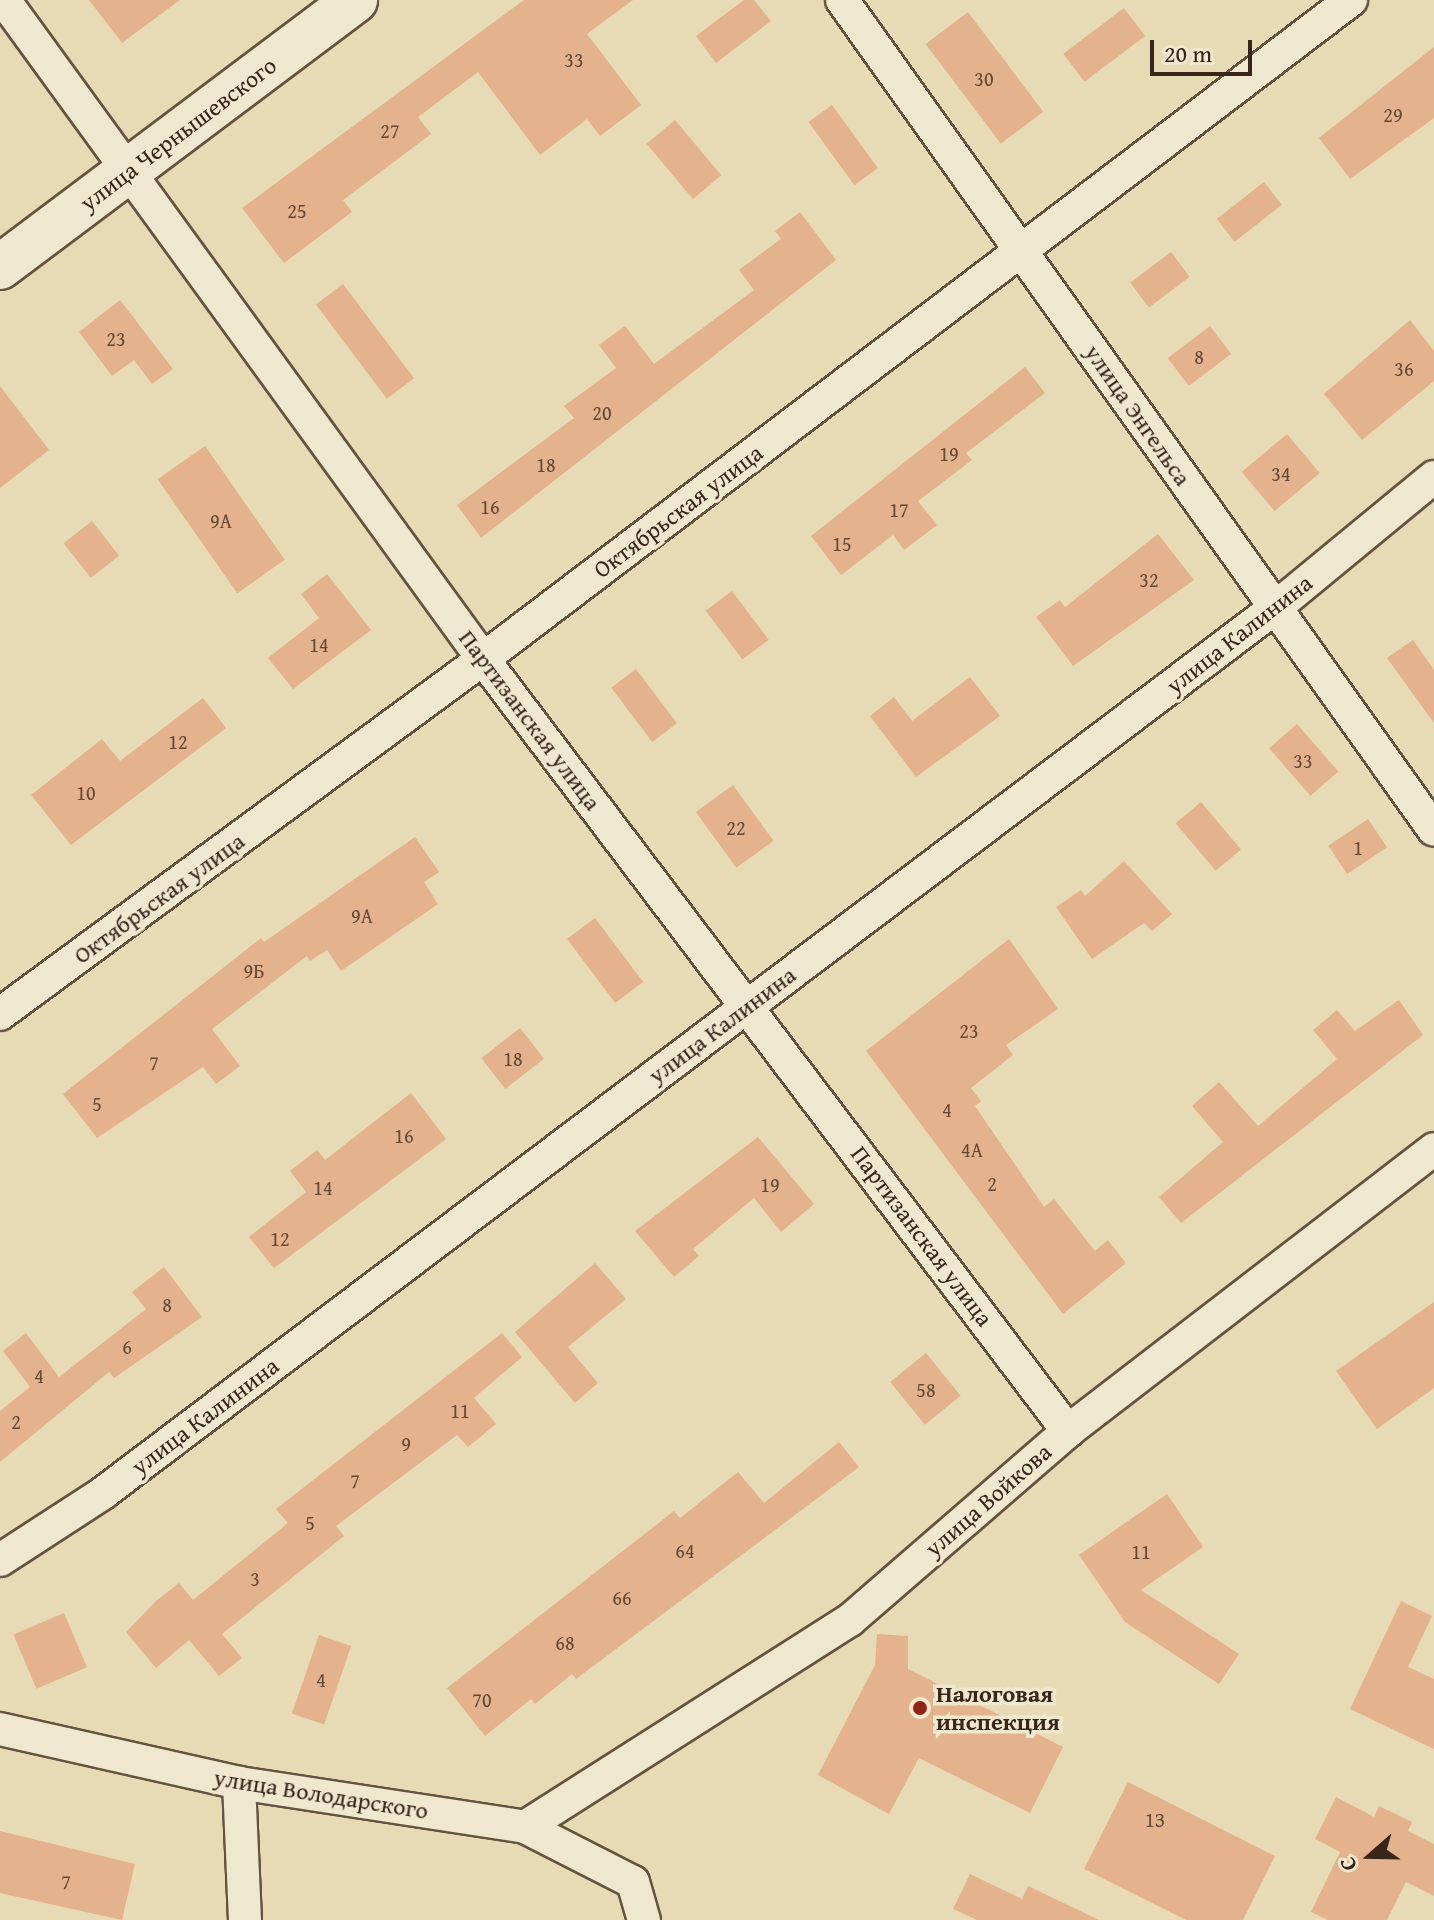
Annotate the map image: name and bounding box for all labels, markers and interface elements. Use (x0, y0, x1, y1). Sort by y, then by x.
scale bar (1154, 24, 1256, 74)
text: 20 m (1164, 36, 1212, 71)
house number: 33 (564, 47, 584, 71)
street label: улица Чернышевского (74, 51, 282, 217)
house number: 30 (974, 66, 994, 90)
house number: 29 (1383, 102, 1403, 126)
house number: 27 (380, 118, 400, 142)
house number: 25 (287, 198, 307, 222)
house number: 23 (106, 326, 126, 350)
street label: улица Энгельса (1079, 339, 1197, 491)
house number: 8 (1194, 344, 1204, 368)
house number: 36 (1394, 356, 1414, 380)
house number: 20 (592, 400, 612, 424)
street label: Октябрьская улица (588, 438, 768, 584)
house number: 19 (939, 441, 959, 465)
house number: 18 (536, 452, 556, 476)
house number: 34 (1271, 461, 1291, 485)
house number: 16 (480, 494, 500, 518)
house number: 17 (889, 497, 909, 521)
house number: 9А (210, 508, 232, 532)
house number: 15 (832, 531, 852, 555)
house number: 32 (1139, 567, 1159, 591)
street label: улица Калинина (1160, 568, 1318, 700)
street label: Партизанская улица (453, 624, 607, 816)
house number: 14 (309, 632, 329, 656)
house number: 12 (168, 729, 188, 753)
house number: 33 (1293, 748, 1313, 772)
house number: 10 (76, 780, 96, 804)
house number: 22 (726, 815, 746, 839)
street label: Октябрьская улица (68, 826, 250, 970)
house number: 1 (1353, 835, 1363, 859)
house number: 9А (351, 903, 373, 927)
house number: 9Б (244, 958, 264, 982)
street label: улица Калинина (643, 960, 801, 1090)
house number: 23 (959, 1018, 979, 1042)
house number: 18 (503, 1046, 523, 1070)
house number: 7 (149, 1050, 159, 1074)
house number: 5 (92, 1091, 102, 1115)
house number: 4 (942, 1097, 952, 1121)
house number: 16 (394, 1123, 414, 1147)
house number: 4А (961, 1137, 983, 1161)
street label: Партизанская улица (845, 1140, 999, 1332)
house number: 2 (987, 1171, 997, 1195)
house number: 19 (760, 1172, 780, 1196)
house number: 14 (313, 1175, 333, 1199)
house number: 12 (270, 1226, 290, 1250)
house number: 8 (162, 1292, 172, 1316)
house number: 6 (122, 1334, 132, 1358)
street label: улица Калинина (126, 1351, 284, 1481)
house number: 4 (34, 1363, 44, 1387)
house number: 58 (916, 1377, 936, 1401)
house number: 11 (450, 1398, 470, 1422)
house number: 2 (11, 1409, 21, 1433)
house number: 9 (401, 1431, 411, 1455)
street label: улица Войкова (919, 1437, 1057, 1563)
house number: 7 (350, 1468, 360, 1492)
house number: 5 (305, 1510, 315, 1534)
house number: 64 (675, 1538, 695, 1562)
house number: 11 (1131, 1539, 1151, 1563)
house number: 3 (250, 1566, 260, 1590)
house number: 66 (612, 1585, 632, 1609)
house number: 68 (555, 1630, 575, 1654)
house number: 4 (316, 1667, 326, 1691)
place label: Налоговая инспекция (936, 1680, 1060, 1736)
house number: 70 (472, 1687, 492, 1711)
marker: Налоговая инспекция (911, 1699, 929, 1717)
street label: улица Володарского (212, 1763, 430, 1825)
house number: 1З (1145, 1807, 1165, 1831)
north arrow (1330, 1816, 1410, 1896)
text: С (1330, 1853, 1365, 1876)
house number: 7 (61, 1869, 71, 1893)

